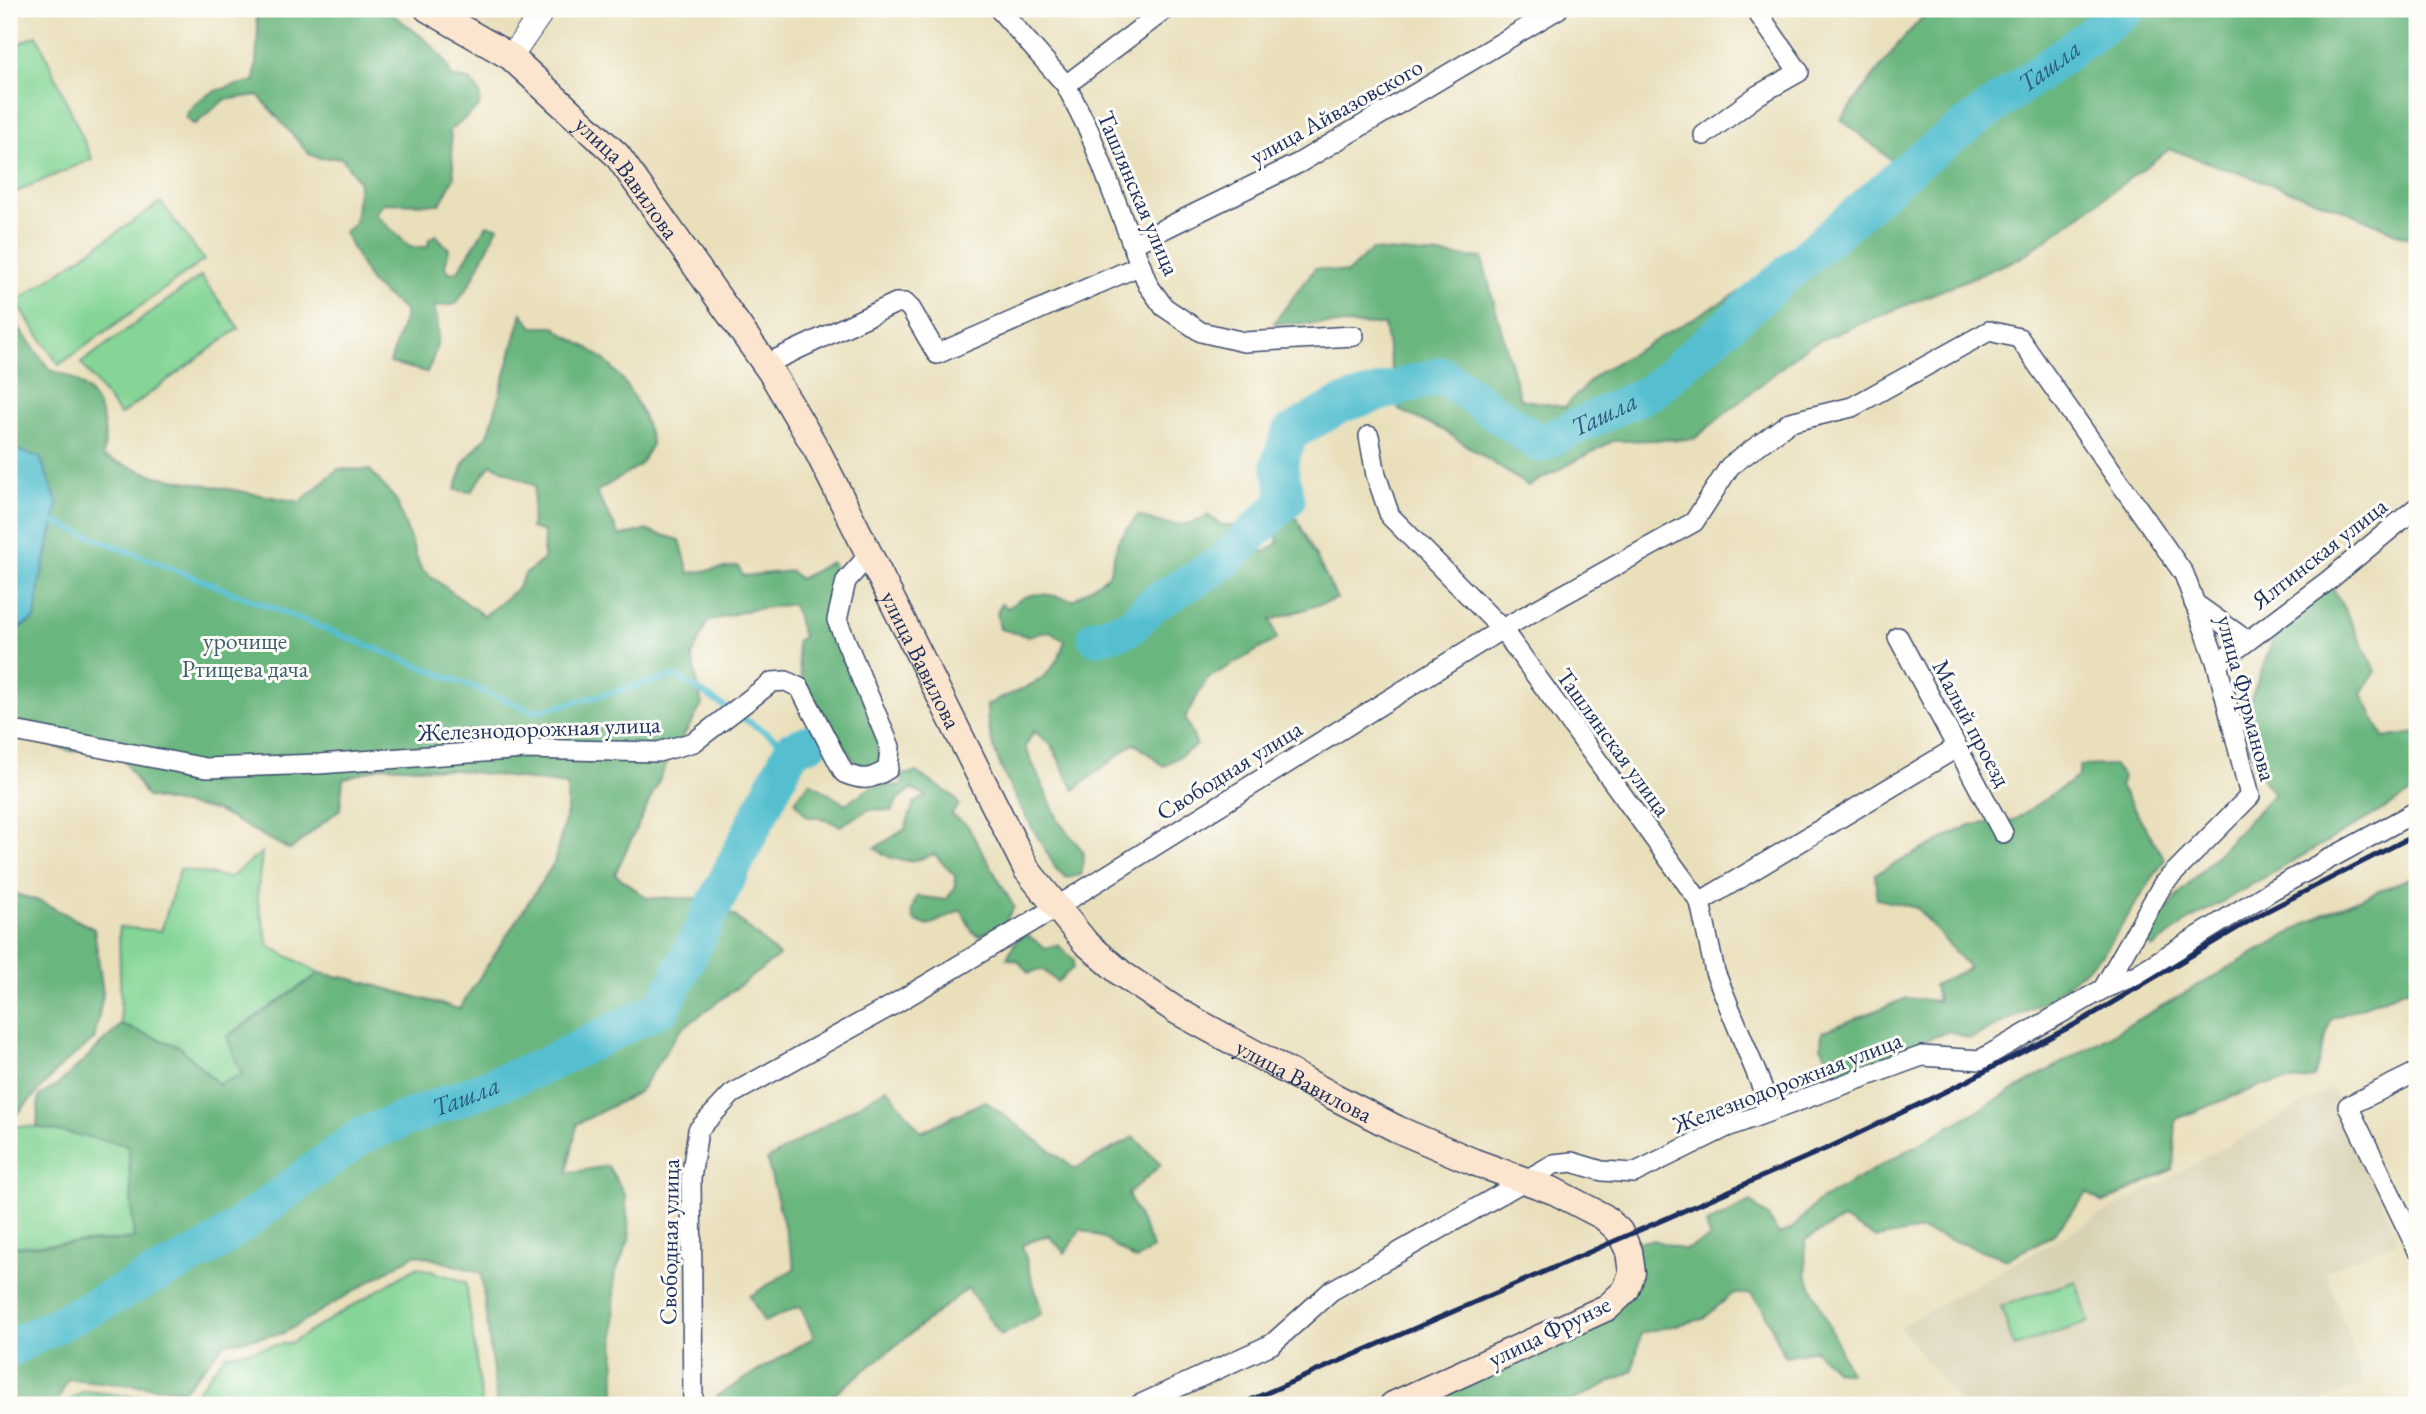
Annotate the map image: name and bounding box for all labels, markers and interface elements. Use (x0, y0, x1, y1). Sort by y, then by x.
water label: Ташла (2011, 31, 2088, 100)
street label: улица Айвазовского (1244, 50, 1428, 171)
street label: Ташлянская улица (1090, 106, 1188, 281)
street label: улица Вавилова (569, 109, 687, 245)
water label: Ташла (1565, 383, 1643, 444)
street label: Ялтинская улица (2244, 490, 2394, 616)
street label: улица Вавилова (874, 585, 969, 734)
street label: улица Фурманова (2210, 612, 2284, 785)
park label: урочище Ртищева дача (182, 625, 309, 684)
street label: Малый проезд (1925, 654, 2019, 792)
street label: Ташлянская улица (1550, 662, 1679, 823)
street label: Железнодорожная улица (416, 708, 662, 748)
street label: Свободная улица (1150, 713, 1308, 827)
street label: Железнодорожная улица (1667, 1024, 1907, 1140)
street label: улица Вавилова (1231, 1031, 1378, 1129)
water label: Ташла (427, 1067, 505, 1124)
street label: Свободная улица (652, 1158, 686, 1325)
street label: улица Фрунзе (1483, 1288, 1615, 1374)

